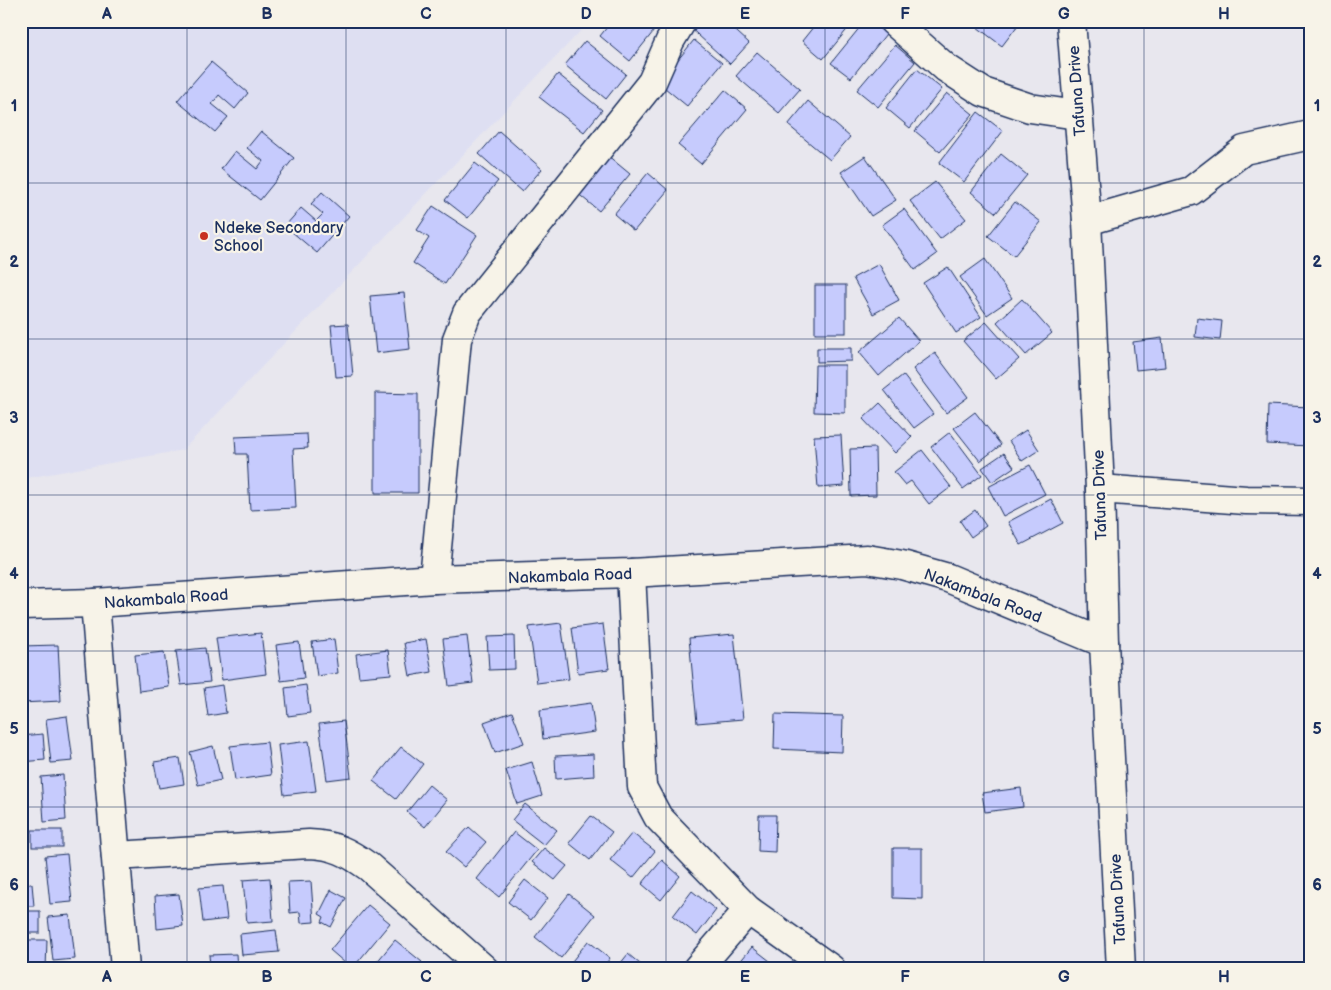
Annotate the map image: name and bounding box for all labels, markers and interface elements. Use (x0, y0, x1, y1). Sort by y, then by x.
text: A (101, 5, 112, 24)
text: B (261, 5, 273, 24)
text: C (420, 5, 432, 24)
text: D (580, 5, 592, 24)
text: E (740, 5, 750, 24)
text: F (900, 5, 910, 24)
text: G (1058, 5, 1070, 24)
text: H (1218, 5, 1230, 24)
street label: Tafuna Drive (1065, 45, 1090, 137)
text: 1 (11, 97, 17, 116)
text: 1 (1314, 97, 1320, 116)
place label: Ndeke Secondary School (214, 219, 344, 256)
marker: Ndeke Secondary School (198, 230, 210, 242)
text: 2 (9, 253, 19, 272)
text: 2 (1312, 253, 1322, 272)
text: 3 (9, 409, 19, 428)
text: 3 (1312, 409, 1322, 428)
street label: Tafuna Drive (1089, 449, 1112, 541)
text: 4 (9, 565, 19, 584)
street label: Nakambala Road (507, 565, 633, 588)
street label: Nakambala Road (921, 565, 1044, 628)
text: 4 (1312, 565, 1322, 584)
street label: Nakambala Road (103, 586, 229, 613)
text: 5 (9, 720, 19, 739)
text: 5 (1312, 720, 1322, 739)
street label: Tafuna Drive (1107, 853, 1130, 945)
text: 6 (9, 876, 19, 895)
text: 6 (1312, 876, 1322, 895)
text: A (101, 968, 112, 987)
text: B (261, 968, 273, 987)
text: C (420, 968, 432, 987)
text: D (580, 968, 592, 987)
text: E (740, 968, 750, 987)
text: F (900, 968, 910, 987)
text: G (1058, 968, 1070, 987)
text: H (1218, 968, 1230, 987)

